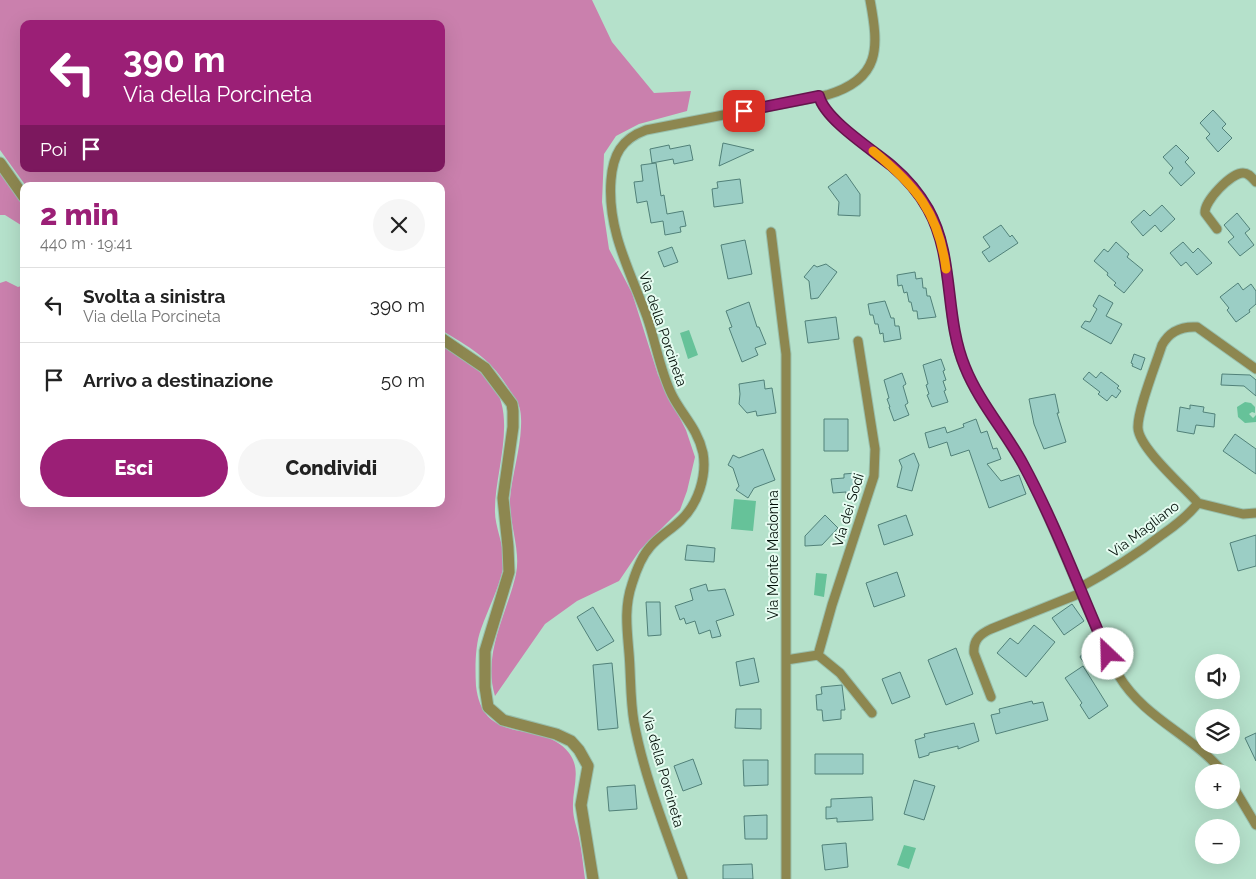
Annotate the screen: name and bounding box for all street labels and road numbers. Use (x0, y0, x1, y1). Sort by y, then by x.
street label: Via della Porcineta (636, 269, 690, 389)
street label: Via dei Sodi (829, 471, 867, 549)
street label: Via Monte Madonna (765, 490, 781, 620)
street label: Via Magliano (1106, 498, 1182, 560)
street label: Via della Porcineta (639, 709, 687, 829)

